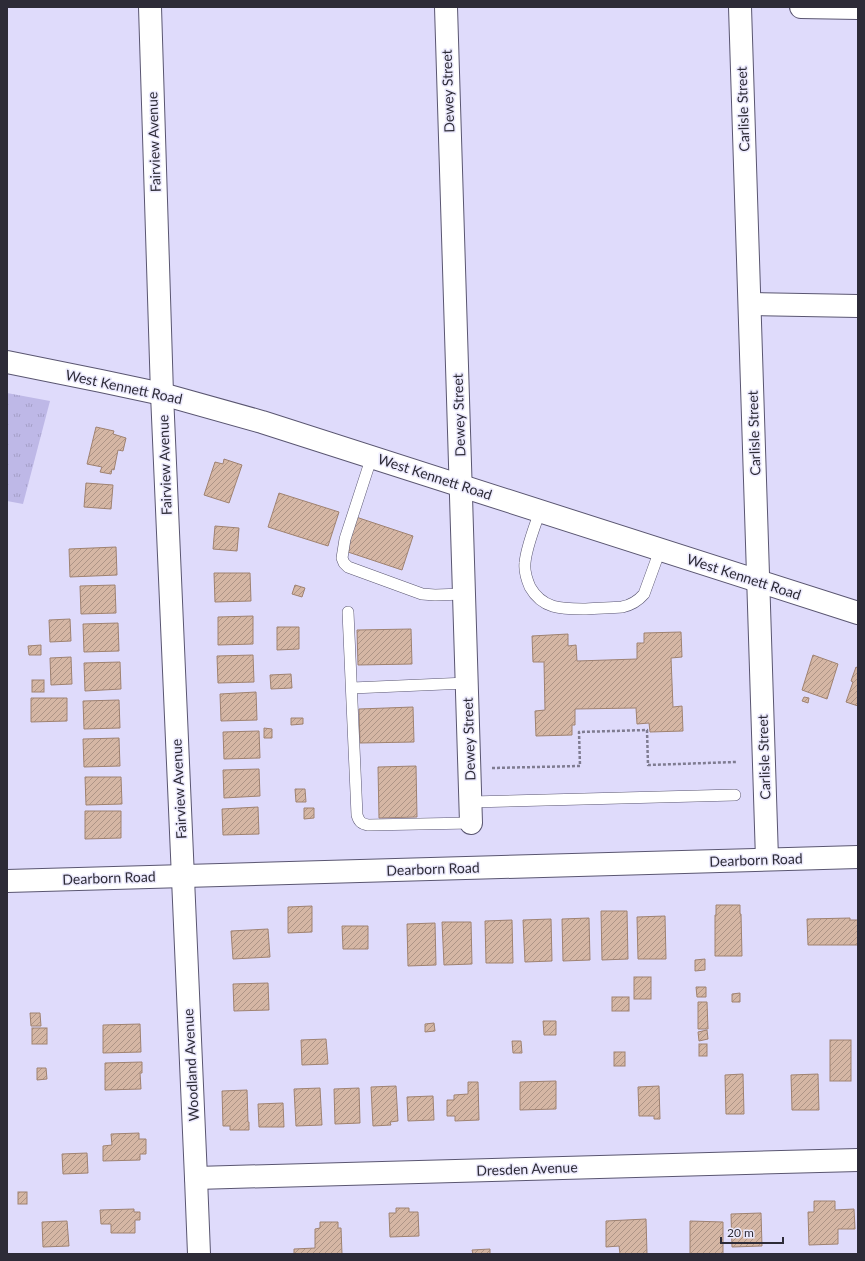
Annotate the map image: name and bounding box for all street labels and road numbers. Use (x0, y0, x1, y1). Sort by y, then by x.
street label: Dewey Street (438, 49, 457, 133)
street label: Carlisle Street (733, 66, 752, 152)
street label: Fairview Avenue (143, 92, 164, 192)
street label: West Kennett Road (64, 366, 184, 407)
street label: Dewey Street (449, 373, 468, 457)
street label: Carlisle Street (744, 390, 763, 476)
street label: Fairview Avenue (154, 415, 175, 515)
street label: West Kennett Road (376, 450, 494, 503)
street label: West Kennett Road (685, 550, 803, 603)
street label: Dewey Street (459, 697, 478, 781)
street label: Carlisle Street (754, 714, 773, 800)
street label: Fairview Avenue (167, 738, 190, 840)
street label: Dearborn Road (709, 849, 803, 870)
street label: Dearborn Road (386, 858, 480, 879)
street label: Dearborn Road (62, 867, 156, 888)
street label: Woodland Avenue (179, 1008, 202, 1122)
street label: Dresden Avenue (476, 1158, 578, 1179)

